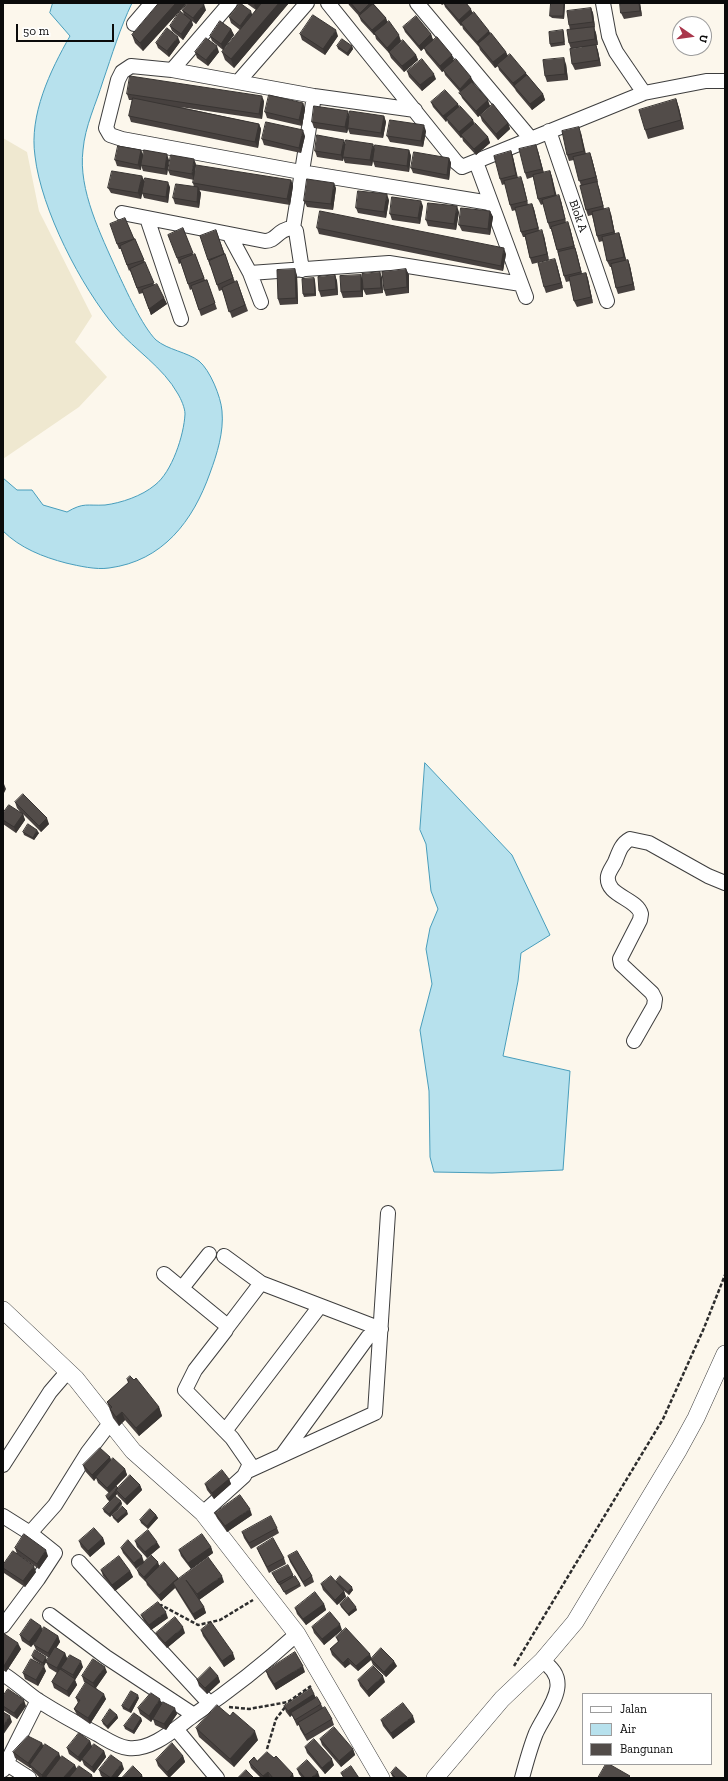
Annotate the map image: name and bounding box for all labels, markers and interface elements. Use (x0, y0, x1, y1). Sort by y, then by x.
scale bar (18, 16, 116, 42)
north arrow (672, 16, 712, 56)
text: 50 m (23, 24, 49, 38)
text: U (696, 33, 710, 44)
street label: Blok A (566, 198, 590, 234)
legend (582, 1693, 712, 1765)
text: Jalan (620, 1702, 647, 1716)
text: Air (620, 1722, 636, 1736)
text: Bangunan (620, 1742, 673, 1756)

